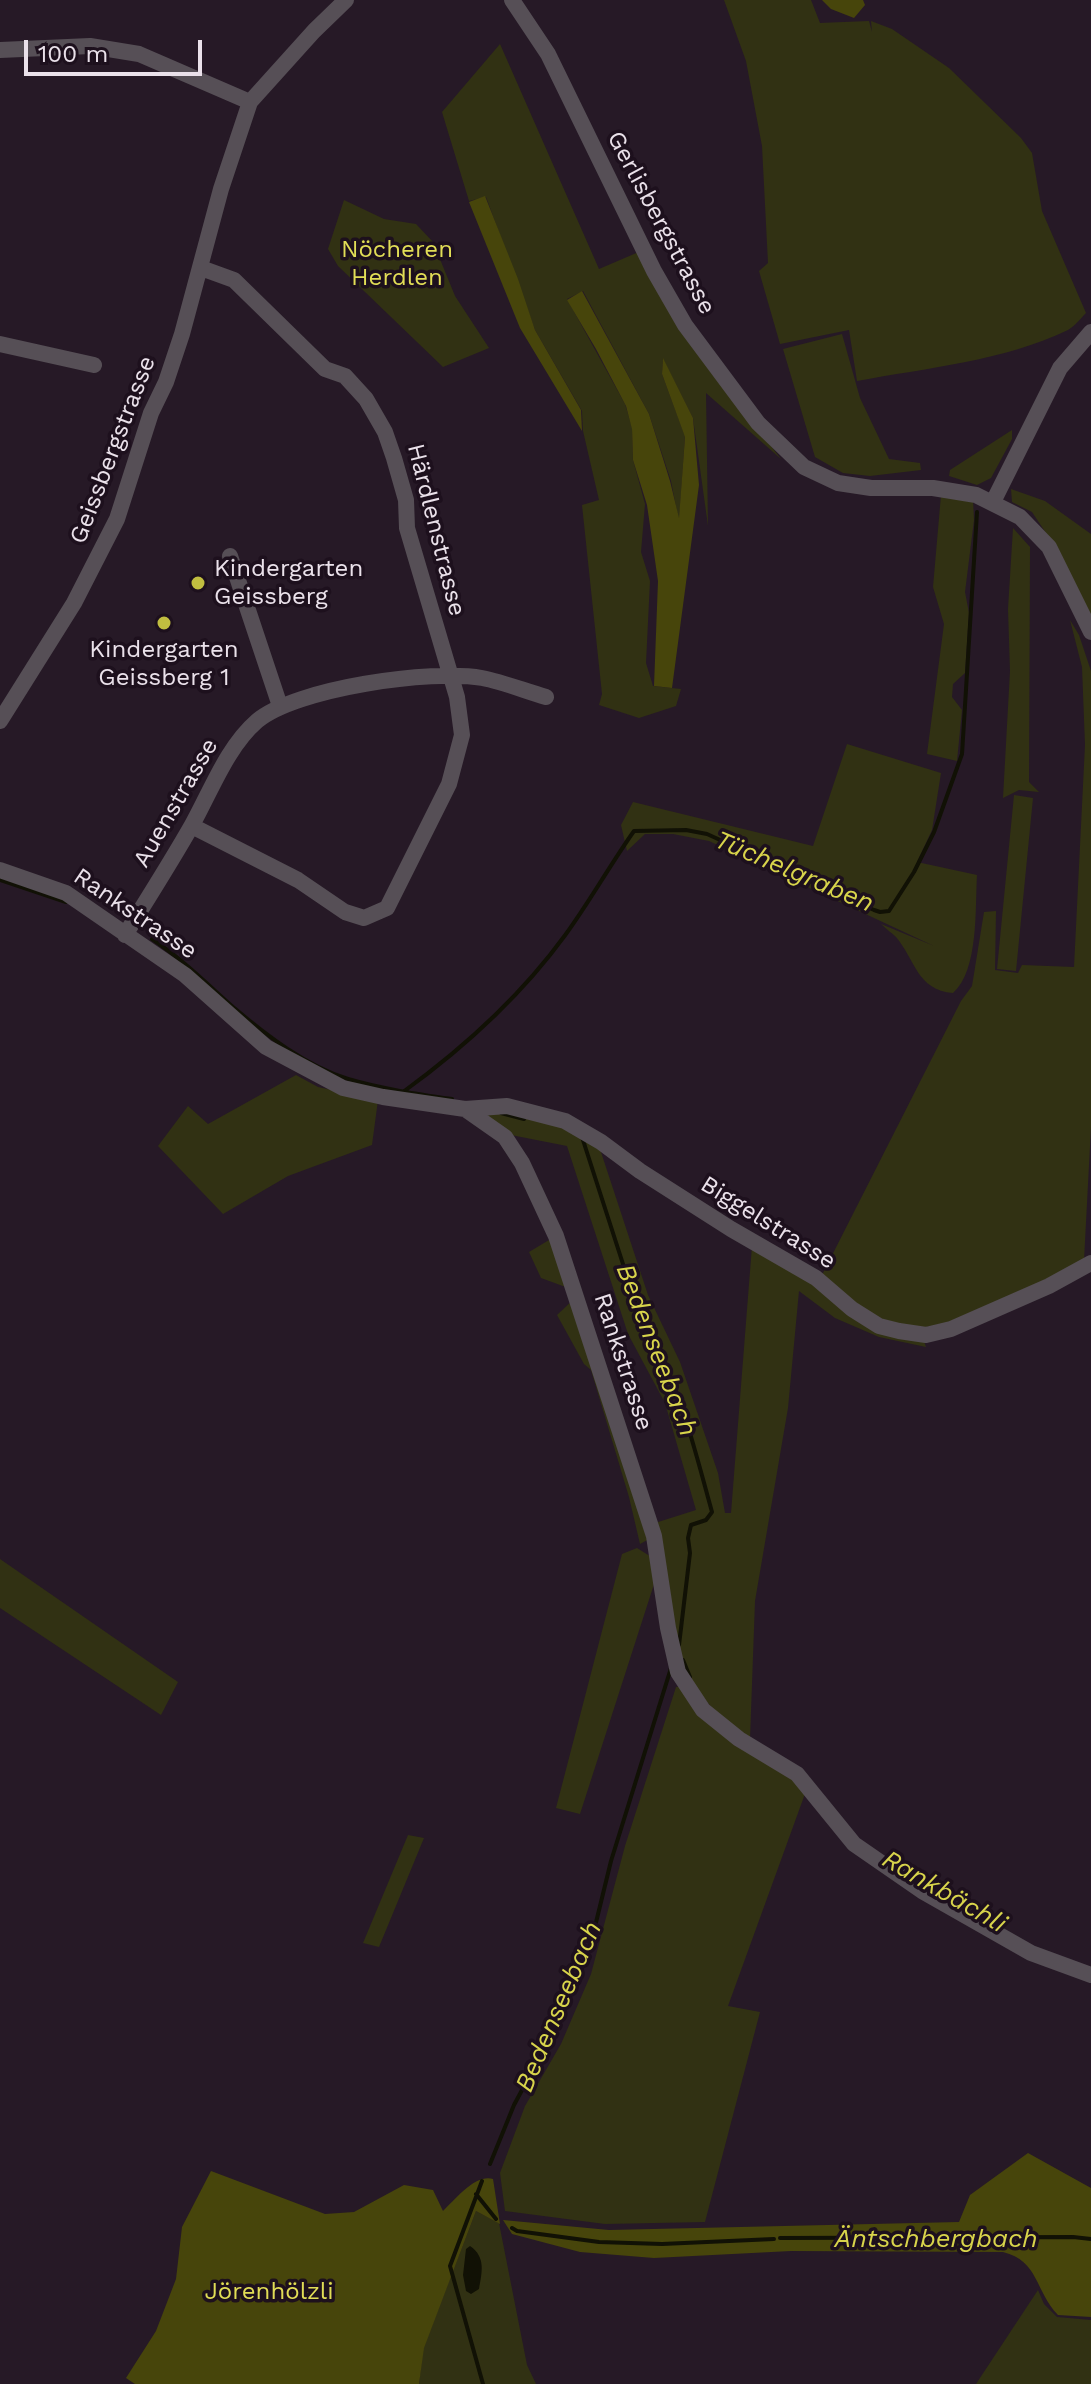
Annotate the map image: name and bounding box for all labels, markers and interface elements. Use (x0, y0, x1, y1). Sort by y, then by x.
scale bar (28, 24, 206, 74)
text: 100 m (38, 40, 108, 68)
street label: Gerlisbergstrasse (601, 127, 721, 319)
park label: Nöcheren Herdlen (341, 236, 453, 292)
street label: Geissbergstrasse (64, 352, 162, 548)
street label: Härdlenstrasse (401, 441, 471, 619)
place label: Kindergarten Geissberg (214, 555, 363, 611)
marker: Kindergarten Geissberg (189, 574, 207, 592)
marker: Kindergarten Geissberg 1 (155, 614, 173, 632)
place label: Kindergarten Geissberg 1 (89, 636, 239, 692)
street label: Auenstrasse (128, 733, 224, 873)
water label: Tüchelgraben (710, 825, 878, 919)
street label: Rankstrasse (68, 862, 202, 966)
street label: Biggelstrasse (695, 1170, 841, 1276)
water label: Bedenseebach (609, 1259, 703, 1441)
street label: Rankstrasse (587, 1290, 659, 1434)
water label: Rankbächli (876, 1844, 1012, 1940)
water label: Bedenseebach (509, 1917, 609, 2097)
water label: Äntschbergbach (834, 2223, 1038, 2255)
park label: Jörenhölzli (204, 2278, 334, 2306)

